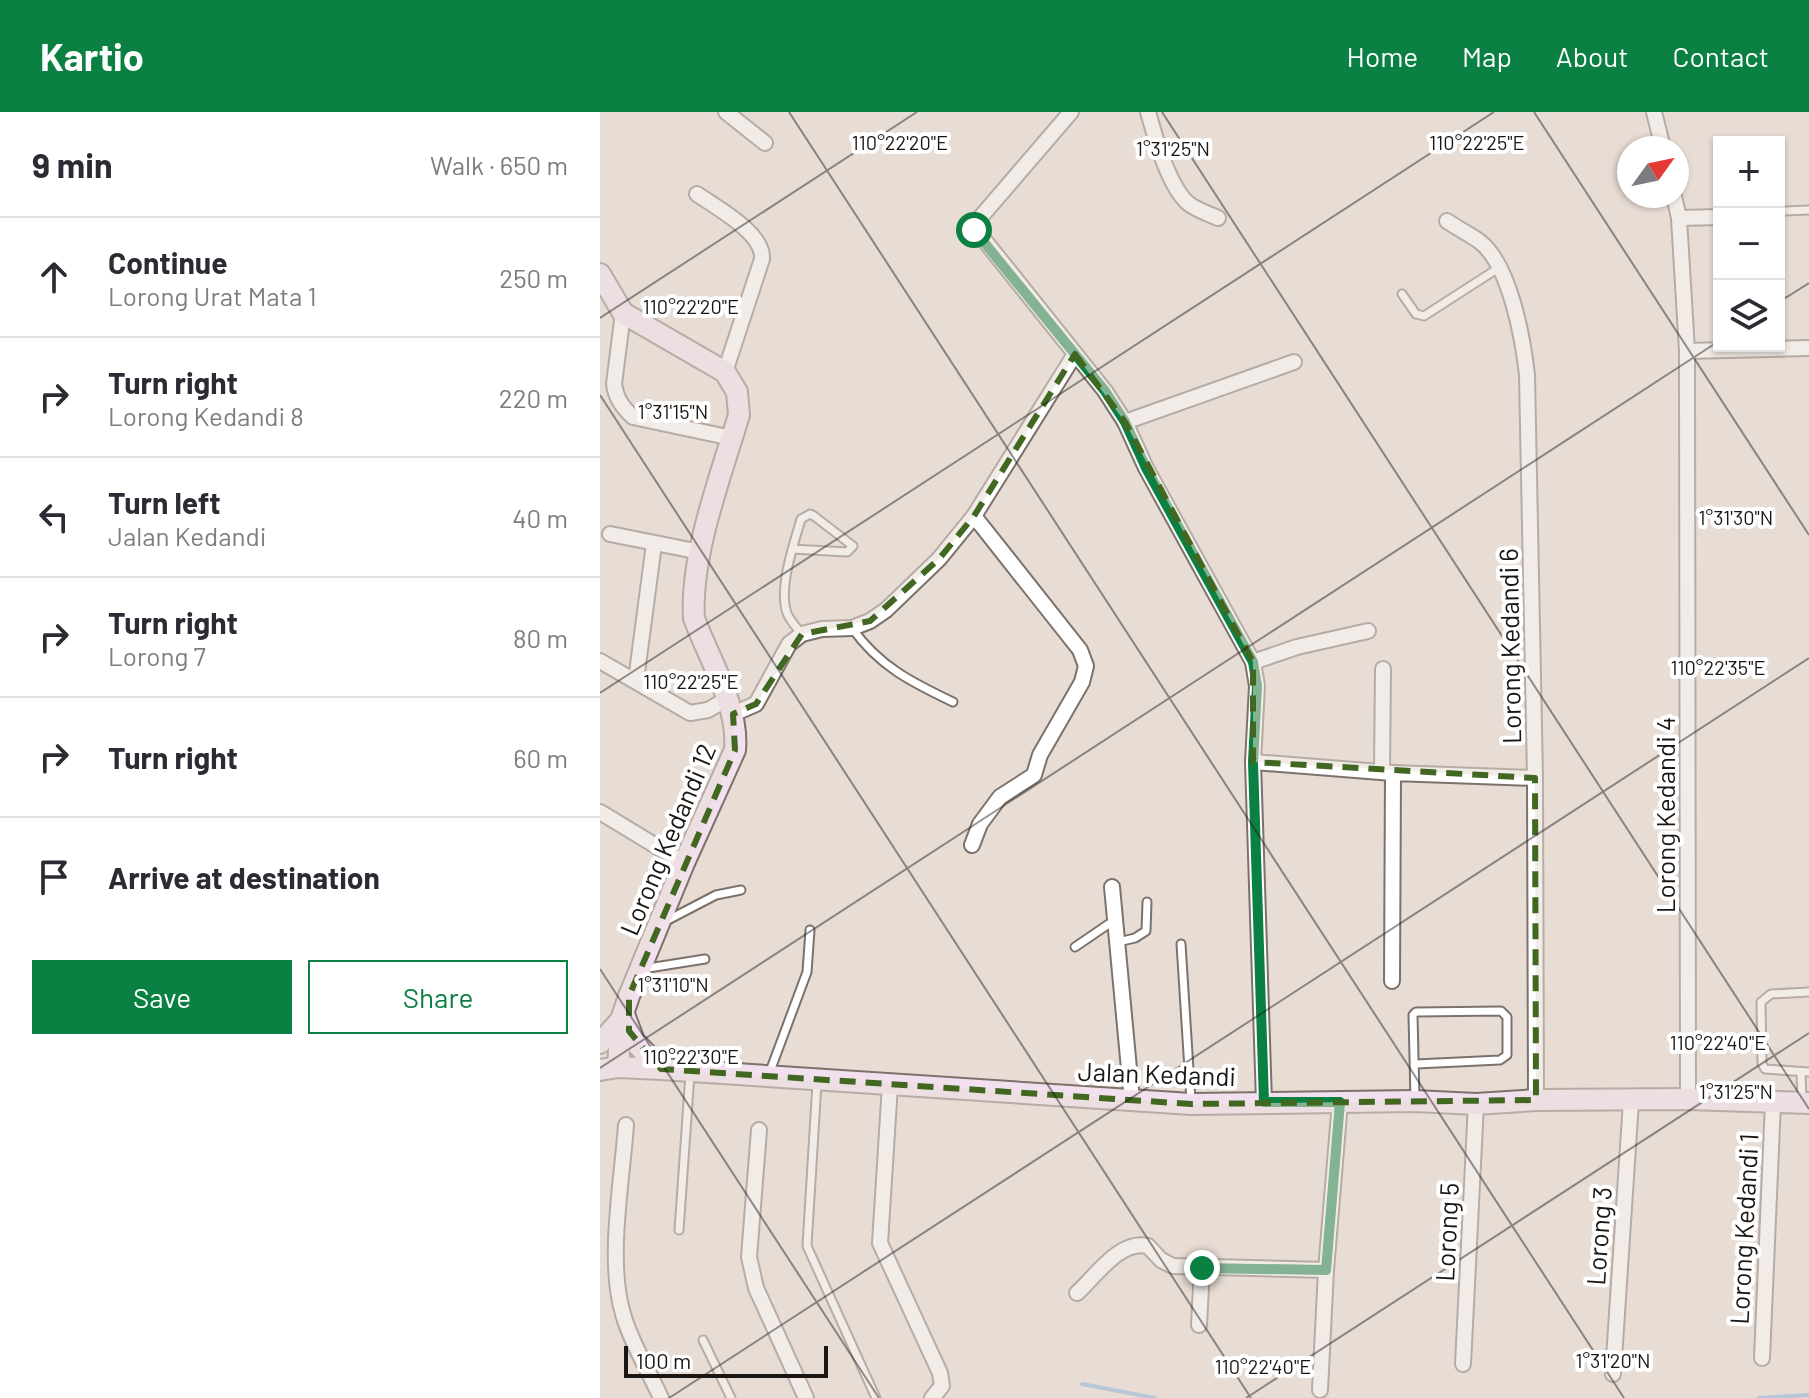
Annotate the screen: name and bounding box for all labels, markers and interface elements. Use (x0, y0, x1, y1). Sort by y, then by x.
text: Kartio (40, 33, 144, 79)
text: Home (1347, 39, 1418, 73)
text: Map (1462, 39, 1512, 73)
text: About (1556, 39, 1628, 73)
text: Contact (1672, 39, 1769, 73)
text: 110°22'20"E (852, 130, 948, 154)
text: 110°22'25"E (1429, 130, 1525, 154)
text: 1°31'25"N (1136, 136, 1210, 160)
north arrow (1617, 136, 1689, 208)
map controls (1713, 136, 1785, 352)
button: + (1713, 136, 1785, 208)
text: 9 min (32, 144, 113, 185)
text: Walk · 650 m (430, 149, 568, 180)
button: − (1713, 208, 1785, 280)
route start (956, 212, 992, 248)
text: Continue (108, 244, 228, 280)
icon: ahead (32, 255, 76, 299)
text: 250 m (499, 262, 568, 293)
text: Lorong Urat Mata 1 (108, 280, 317, 311)
button: layers (1713, 280, 1785, 352)
text: 110°22'20"E (643, 294, 739, 318)
text: Turn right (108, 364, 238, 400)
icon: right (32, 375, 76, 419)
text: 220 m (499, 382, 568, 413)
text: 1°31'15"N (638, 399, 708, 423)
text: Lorong Kedandi 8 (108, 400, 304, 431)
text: Turn left (108, 484, 221, 520)
icon: left (32, 495, 76, 539)
text: 40 m (512, 502, 568, 533)
text: 1°31'30"N (1699, 505, 1773, 529)
text: Jalan Kedandi (108, 520, 266, 551)
street label: Lorong Kedandi 6 (1492, 548, 1526, 744)
text: Turn right (108, 604, 238, 640)
icon: right (32, 615, 76, 659)
text: 80 m (513, 622, 568, 653)
text: Lorong 7 (108, 640, 206, 671)
text: 110°22'35"E (1671, 655, 1766, 679)
text: 110°22'25"E (643, 669, 739, 693)
street label: Lorong Kedandi 4 (1649, 717, 1680, 913)
icon: right (32, 735, 76, 779)
street label: Lorong Kedandi 12 (613, 738, 721, 940)
text: Turn right (108, 739, 238, 775)
text: 60 m (513, 742, 568, 773)
icon: arrive (32, 855, 76, 899)
text: Arrive at destination (108, 859, 380, 895)
button: Save (32, 960, 292, 1034)
button: Share (308, 960, 568, 1034)
text: 1°31'10"N (637, 972, 709, 996)
text: 110°22'40"E (1670, 1030, 1766, 1054)
text: 110°22'30"E (643, 1044, 739, 1068)
street label: Jalan Kedandi (1077, 1055, 1237, 1091)
text: 1°31'25"N (1699, 1079, 1773, 1103)
street label: Lorong Kedandi 1 (1723, 1133, 1763, 1325)
street label: Lorong 5 (1428, 1182, 1464, 1282)
street label: Lorong 3 (1579, 1186, 1617, 1286)
route end (1184, 1250, 1220, 1286)
scale bar (624, 1342, 828, 1378)
text: 100 m (636, 1347, 691, 1373)
text: 1°31'20"N (1575, 1348, 1651, 1372)
text: 110°22'40"E (1215, 1354, 1311, 1378)

